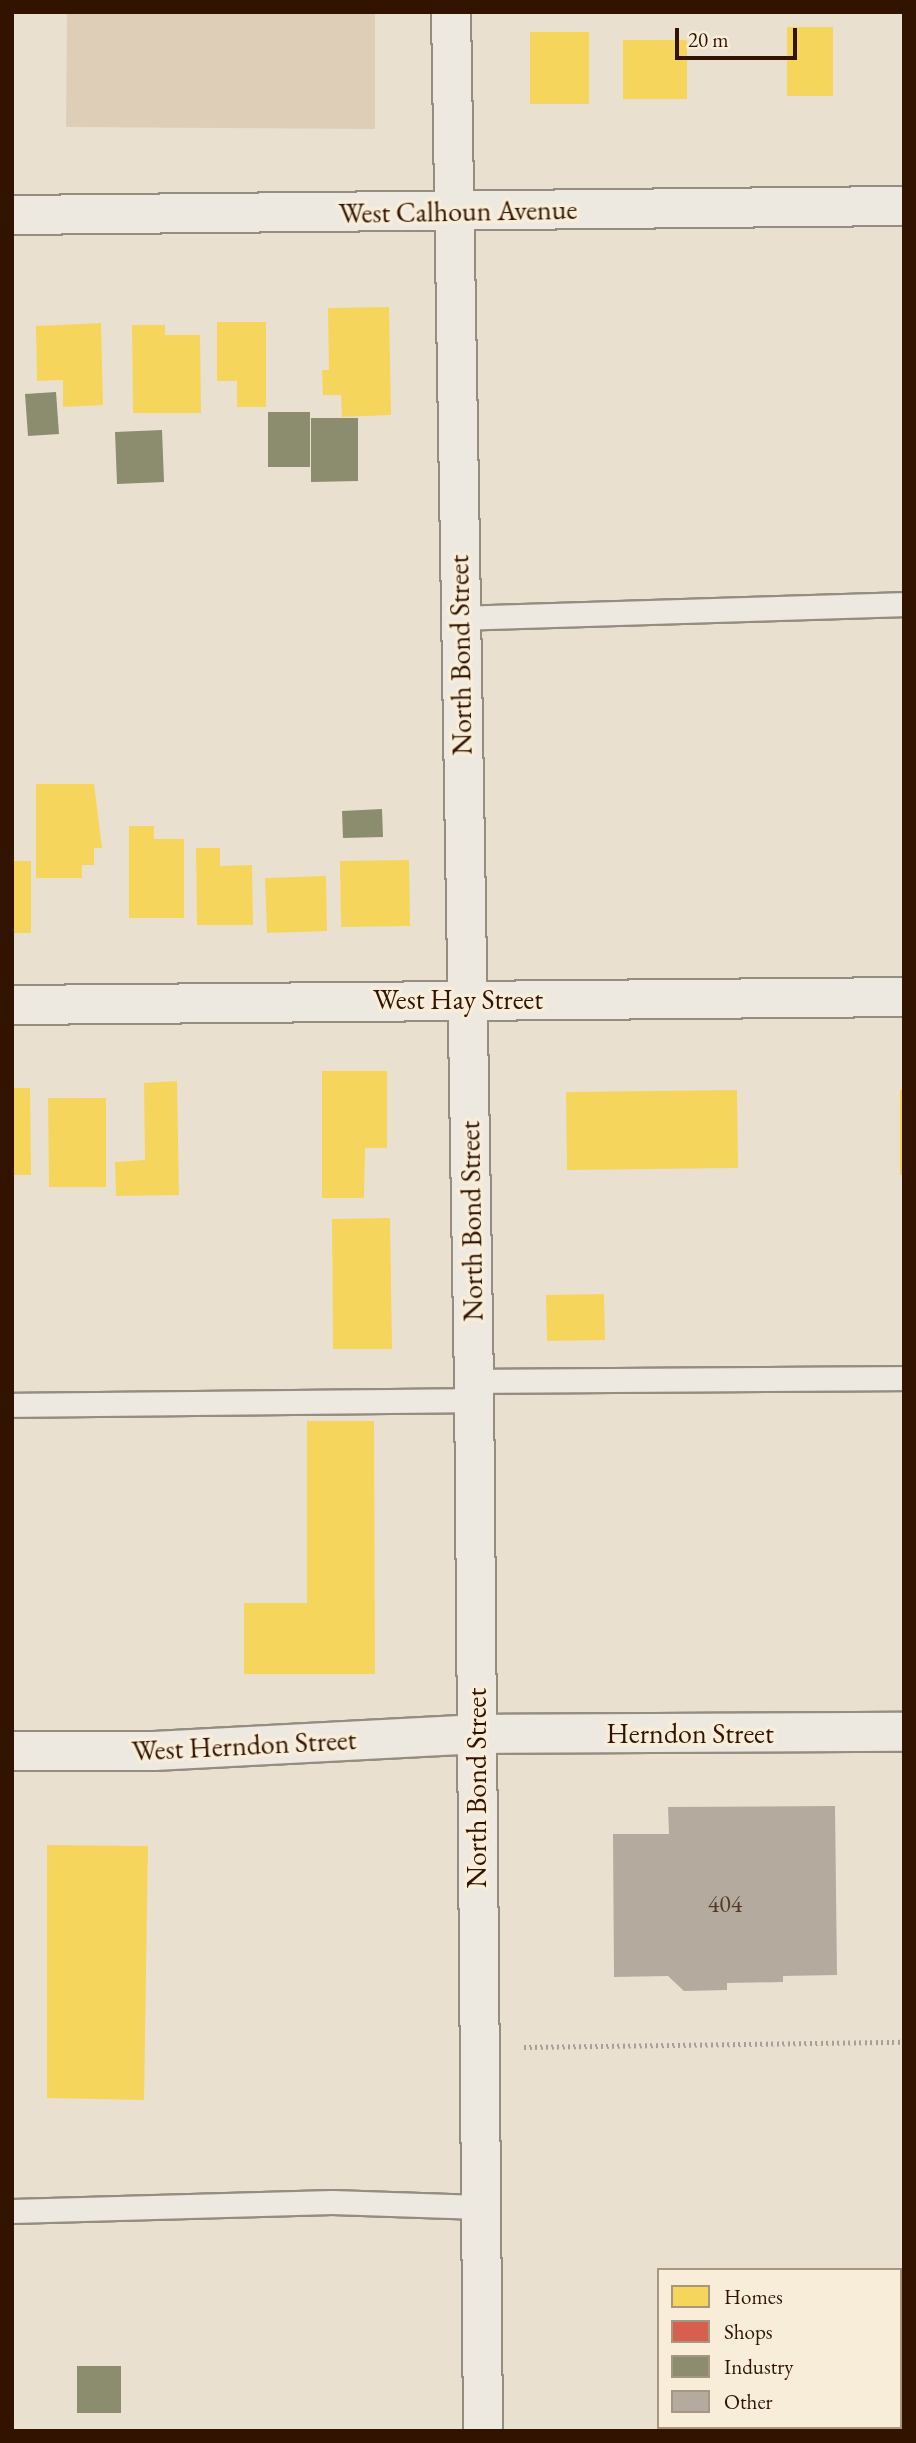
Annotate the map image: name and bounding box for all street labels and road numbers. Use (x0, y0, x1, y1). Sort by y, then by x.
street label: West Calhoun Avenue (338, 192, 578, 230)
street label: North Bond Street (441, 554, 479, 756)
street label: West Hay Street (373, 982, 543, 1016)
street label: North Bond Street (452, 1120, 490, 1322)
street label: North Bond Street (459, 1688, 493, 1888)
street label: Herndon Street (606, 1716, 774, 1750)
street label: West Herndon Street (131, 1722, 357, 1768)

